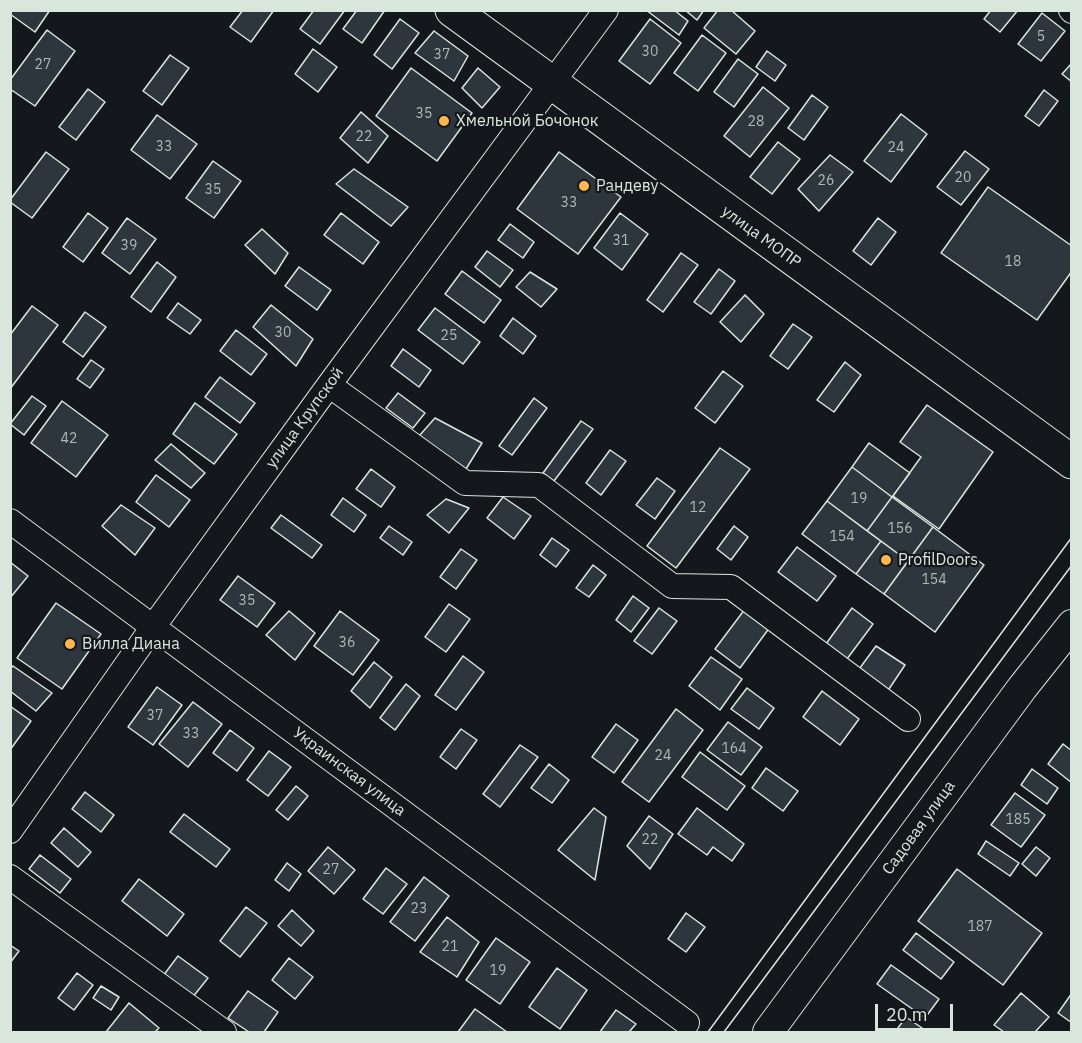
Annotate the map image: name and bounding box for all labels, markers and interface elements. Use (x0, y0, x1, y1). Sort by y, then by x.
house number: 5 (1037, 29, 1045, 45)
house number: 30 (642, 44, 658, 60)
house number: 37 (434, 47, 450, 63)
house number: 27 (35, 57, 51, 73)
house number: 35 (416, 106, 432, 122)
place label: Хмельной Бочонок (456, 111, 599, 131)
marker: Хмельной Бочонок (437, 114, 451, 128)
house number: 28 (748, 114, 764, 130)
house number: 22 (356, 129, 372, 145)
house number: 33 (156, 139, 172, 155)
house number: 24 (888, 140, 904, 156)
house number: 20 (955, 170, 971, 186)
house number: 26 (818, 173, 834, 189)
place label: Рандеву (596, 176, 659, 196)
marker: Рандеву (577, 179, 591, 193)
house number: 35 (205, 182, 221, 198)
house number: 33 (561, 195, 577, 211)
street label: улица МОПР (718, 202, 804, 272)
house number: 31 (613, 233, 629, 249)
house number: 39 (121, 238, 137, 254)
house number: 18 (1005, 254, 1021, 270)
house number: 30 (275, 325, 291, 341)
house number: 25 (441, 328, 457, 344)
street label: улица Крупской (262, 364, 348, 472)
house number: 42 (61, 431, 77, 447)
house number: 19 (851, 491, 867, 507)
house number: 12 (690, 500, 706, 516)
house number: 156 (887, 521, 913, 537)
house number: 154 (829, 529, 855, 545)
place label: ProfilDoors (898, 550, 978, 570)
marker: ProfilDoors (879, 553, 893, 567)
house number: 154 (921, 572, 947, 588)
house number: 35 (239, 593, 255, 609)
place label: Вилла Диана (82, 634, 180, 654)
house number: 36 (339, 635, 355, 651)
marker: Вилла Диана (63, 637, 77, 651)
house number: 37 (147, 708, 163, 724)
street label: Украинская улица (289, 723, 409, 821)
house number: 33 (183, 726, 199, 742)
house number: 164 (721, 741, 747, 757)
house number: 24 (655, 748, 671, 764)
street label: Садовая улица (878, 777, 960, 879)
house number: 185 (1005, 812, 1031, 828)
house number: 22 (642, 832, 658, 848)
house number: 27 (323, 862, 339, 878)
house number: 23 (411, 901, 427, 917)
house number: 187 (967, 919, 993, 935)
house number: 21 (442, 939, 458, 955)
house number: 19 (490, 963, 506, 979)
scale bar (878, 992, 956, 1030)
text: 20 m (886, 1003, 928, 1026)

